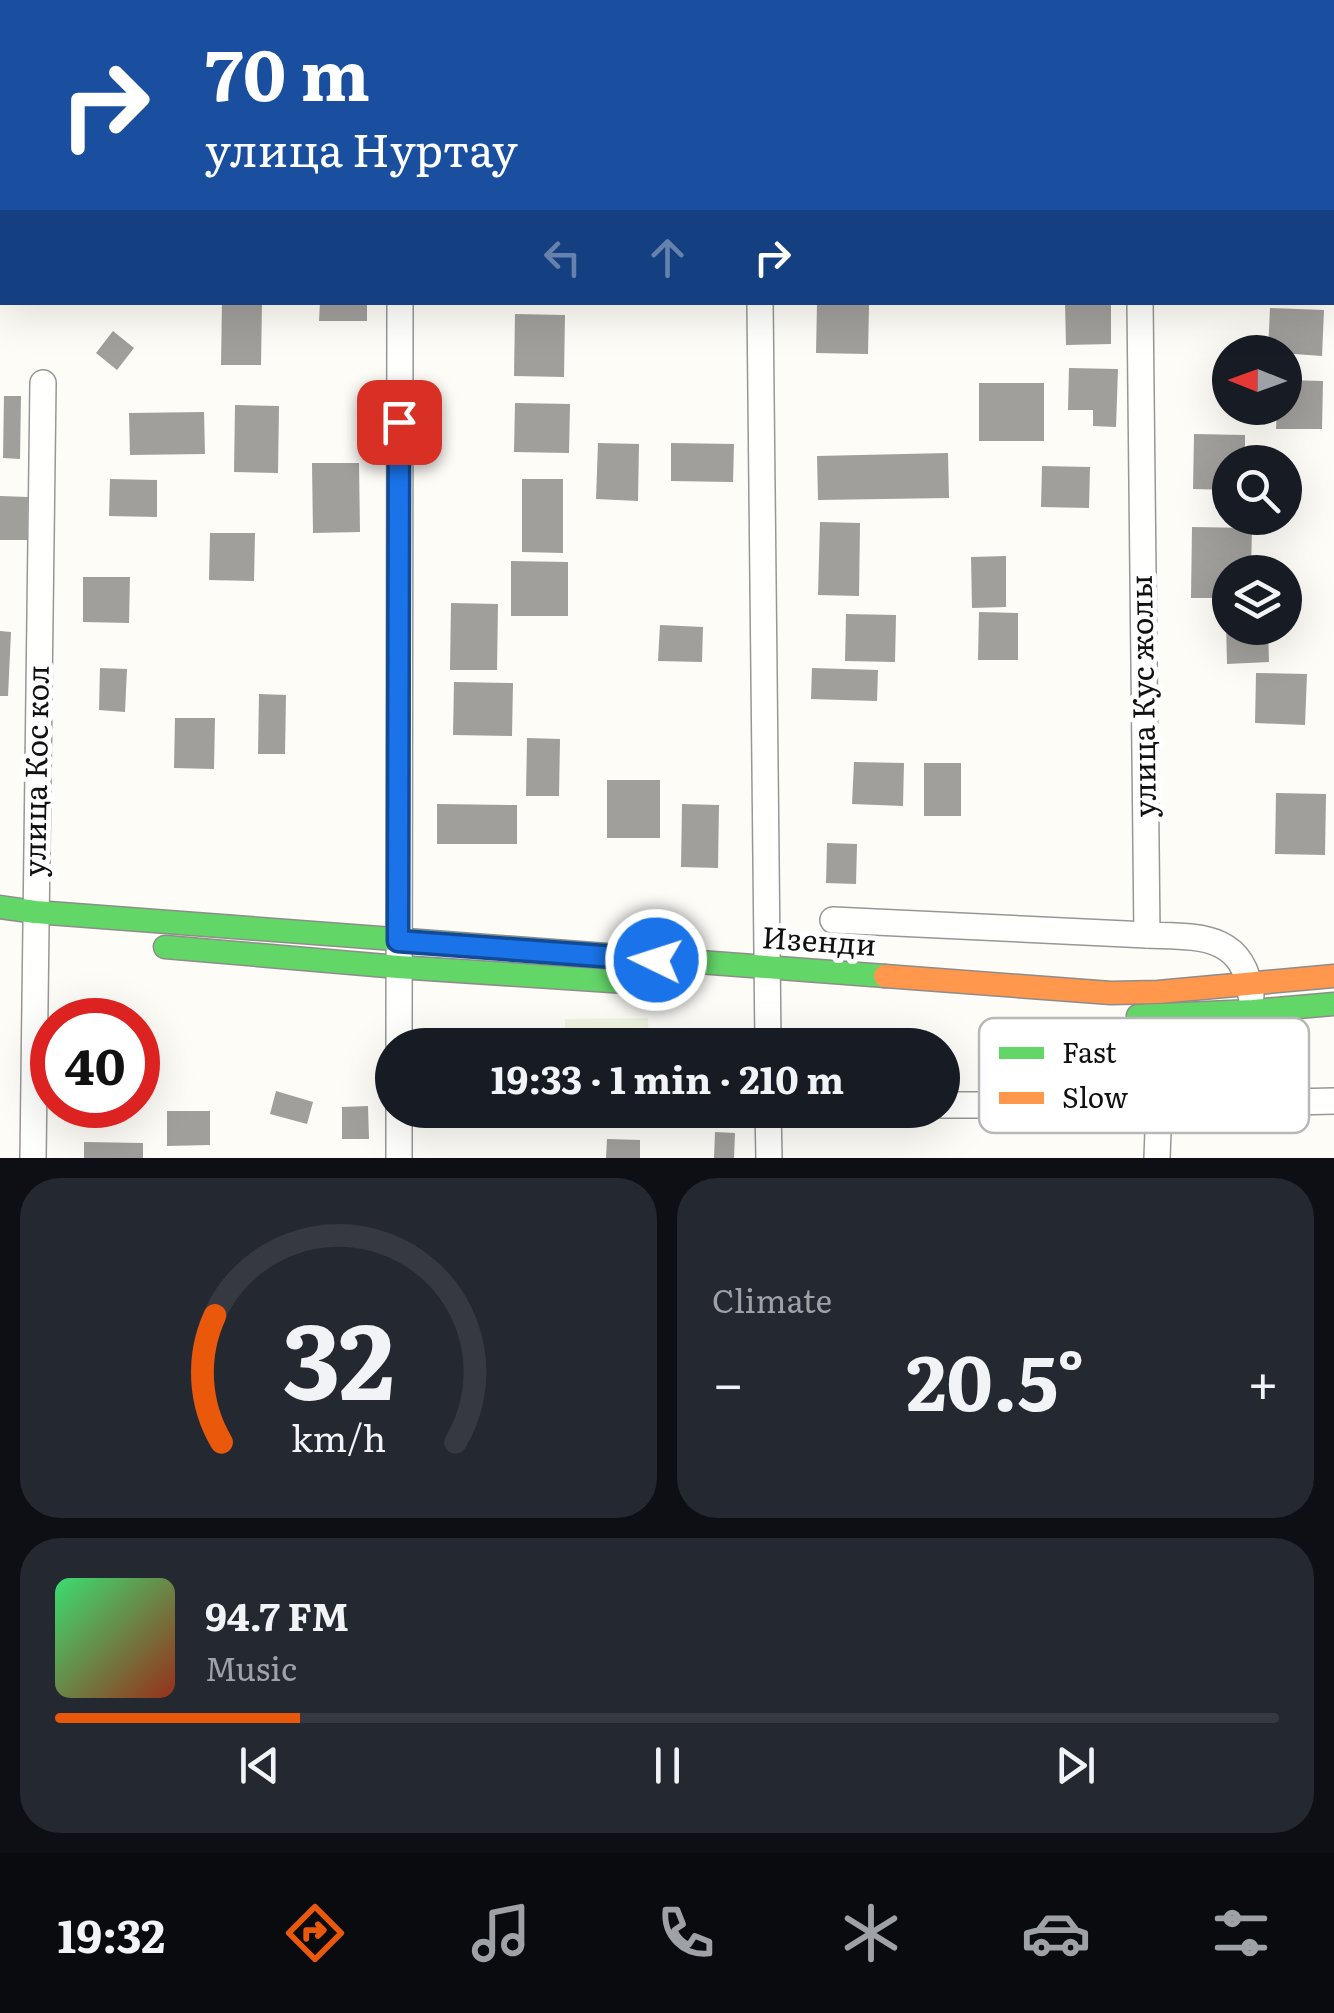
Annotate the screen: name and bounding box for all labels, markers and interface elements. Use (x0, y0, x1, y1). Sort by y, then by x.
text: 70 m (205, 19, 370, 123)
icon: right (40, 40, 170, 170)
text: улица Нуртау (205, 114, 518, 181)
icon: left (535, 230, 590, 285)
icon: ahead (640, 230, 695, 285)
icon: right (745, 230, 800, 285)
north arrow (1212, 335, 1302, 425)
map controls (1212, 335, 1302, 645)
pin (357, 380, 442, 465)
icon: arrive (372, 395, 427, 450)
button: search (1212, 445, 1302, 535)
button: layers (1212, 555, 1302, 645)
street label: улица Кус жолы (1117, 574, 1165, 818)
street label: улица Кос кол (10, 665, 58, 877)
position arrow (604, 908, 708, 1012)
street label: Изенди (761, 913, 878, 965)
speed limit sign: 40 (30, 998, 160, 1128)
legend (979, 1018, 1309, 1133)
text: Fast (1062, 1030, 1117, 1072)
text: 19:33 · 1 min · 210 m (491, 1049, 844, 1106)
text: Slow (1062, 1075, 1128, 1117)
text: Climate (712, 1275, 832, 1323)
text: 32 (282, 1278, 395, 1432)
text: 20.5° (906, 1323, 1085, 1434)
text: − (712, 1339, 744, 1421)
text: + (1247, 1339, 1279, 1421)
text: km/h (291, 1410, 386, 1463)
text: 94.7 FM (205, 1586, 349, 1643)
text: Music (205, 1643, 297, 1691)
icon: previous (232, 1738, 287, 1793)
icon: pause (640, 1738, 695, 1793)
icon: next (1048, 1738, 1103, 1793)
icon: directions (280, 1898, 350, 1968)
icon: music (466, 1898, 536, 1968)
icon: phone (651, 1898, 721, 1968)
icon: climate (836, 1898, 906, 1968)
icon: car (1021, 1898, 1091, 1968)
icon: filters (1206, 1898, 1276, 1968)
text: 19:32 (58, 1900, 165, 1967)

